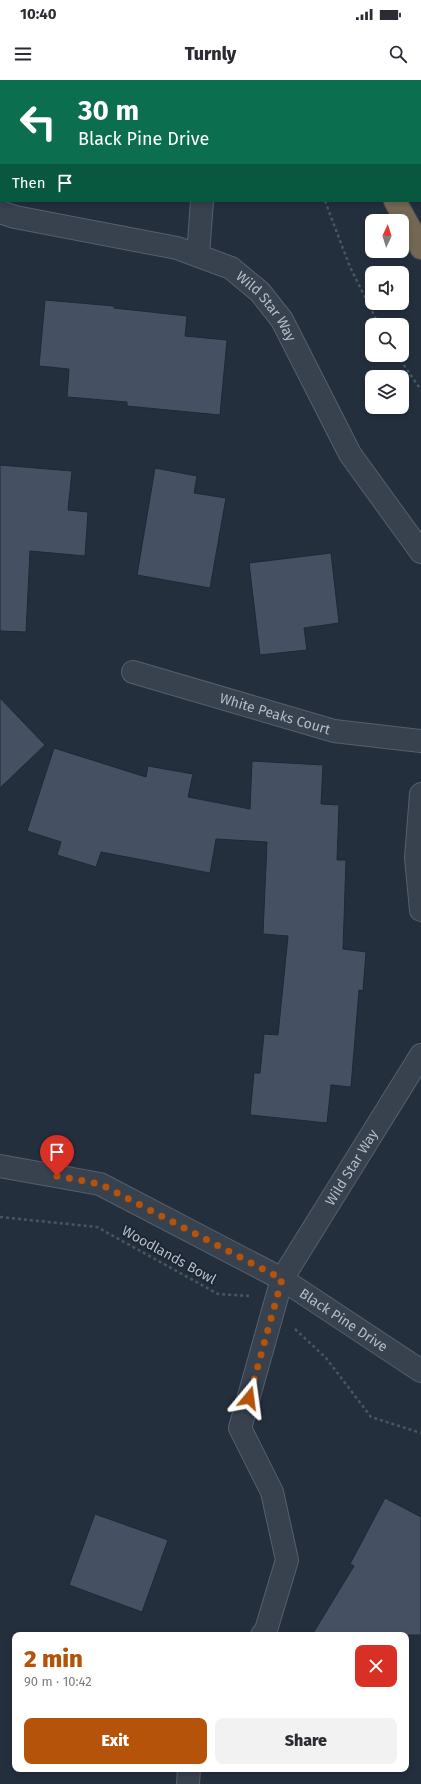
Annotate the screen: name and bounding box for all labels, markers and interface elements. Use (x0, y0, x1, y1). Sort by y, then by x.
text: 10:40 (20, 5, 57, 23)
icon: menu (12, 43, 34, 65)
text: Turnly (185, 43, 236, 65)
icon: search (387, 43, 409, 65)
text: 30 m (78, 94, 139, 127)
icon: left (12, 96, 64, 148)
text: Black Pine Drive (78, 128, 209, 150)
icon: arrive (54, 172, 76, 194)
text: Then (12, 174, 46, 192)
north arrow (365, 214, 409, 258)
map controls (365, 214, 409, 414)
button: sound (365, 266, 409, 310)
street label: Wild Star Way (233, 267, 300, 344)
button: search (365, 318, 409, 362)
button: layers (365, 370, 409, 414)
street label: White Peaks Court (218, 689, 333, 738)
street label: Wild Star Way (321, 1126, 381, 1208)
pin (40, 1135, 74, 1176)
icon: arrive (46, 1141, 68, 1163)
street label: Woodlands Bowl (119, 1222, 219, 1288)
street label: Black Pine Drive (296, 1285, 391, 1355)
position arrow (228, 1377, 270, 1419)
text: 2 min (24, 1645, 83, 1673)
button: close (355, 1645, 397, 1687)
text: 90 m · 10:42 (24, 1674, 92, 1689)
button: Exit (24, 1718, 207, 1764)
button: Share (215, 1718, 397, 1764)

